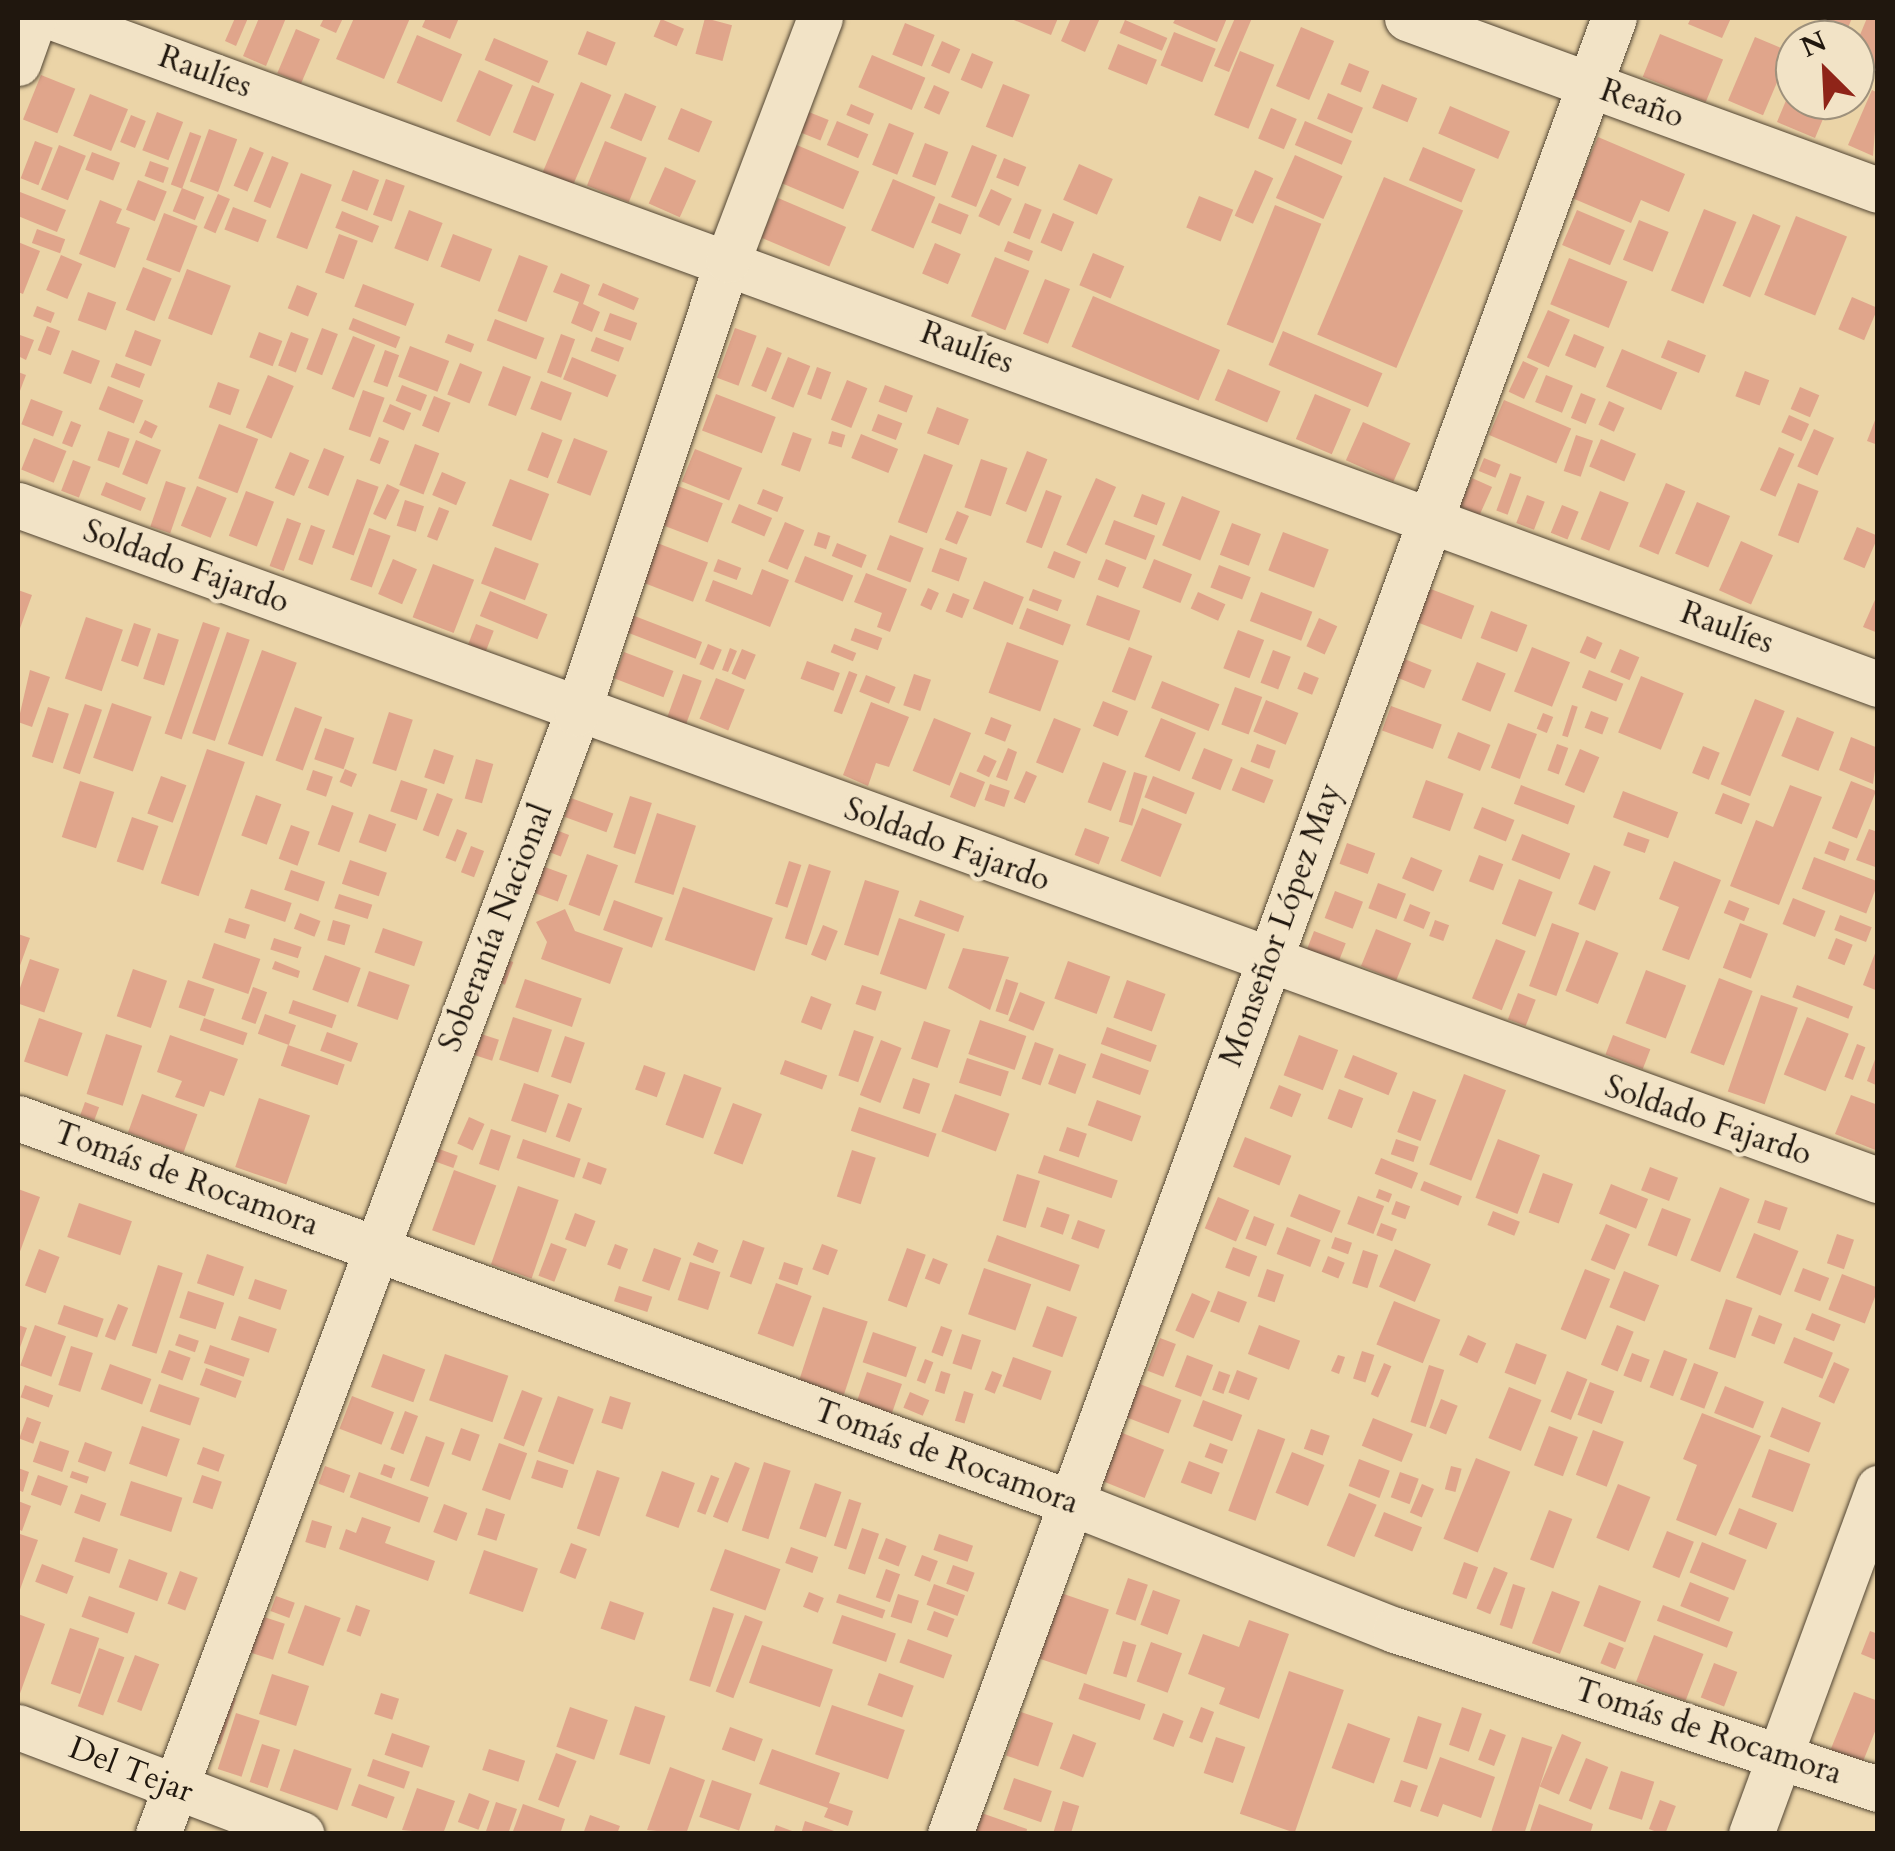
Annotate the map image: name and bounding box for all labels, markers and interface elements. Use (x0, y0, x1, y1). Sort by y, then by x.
north arrow (1775, 20, 1875, 120)
text: N (1795, 22, 1832, 67)
street label: Raulíes (153, 38, 257, 106)
street label: Reaño (1595, 71, 1689, 137)
street label: Raulíes (915, 314, 1019, 382)
street label: Soldado Fajardo (78, 512, 294, 622)
street label: Raulíes (1675, 594, 1779, 662)
street label: Monseñor López May (1212, 778, 1350, 1072)
street label: Soldado Fajardo (839, 790, 1055, 900)
street label: Soberanía Nacional (431, 799, 561, 1057)
street label: Soldado Fajardo (1600, 1068, 1816, 1174)
street label: Tomás de Rocamora (48, 1113, 324, 1245)
street label: Tomás de Rocamora (808, 1391, 1084, 1523)
street label: Tomás de Rocamora (1569, 1671, 1847, 1793)
street label: Del Tejar (64, 1729, 198, 1811)

